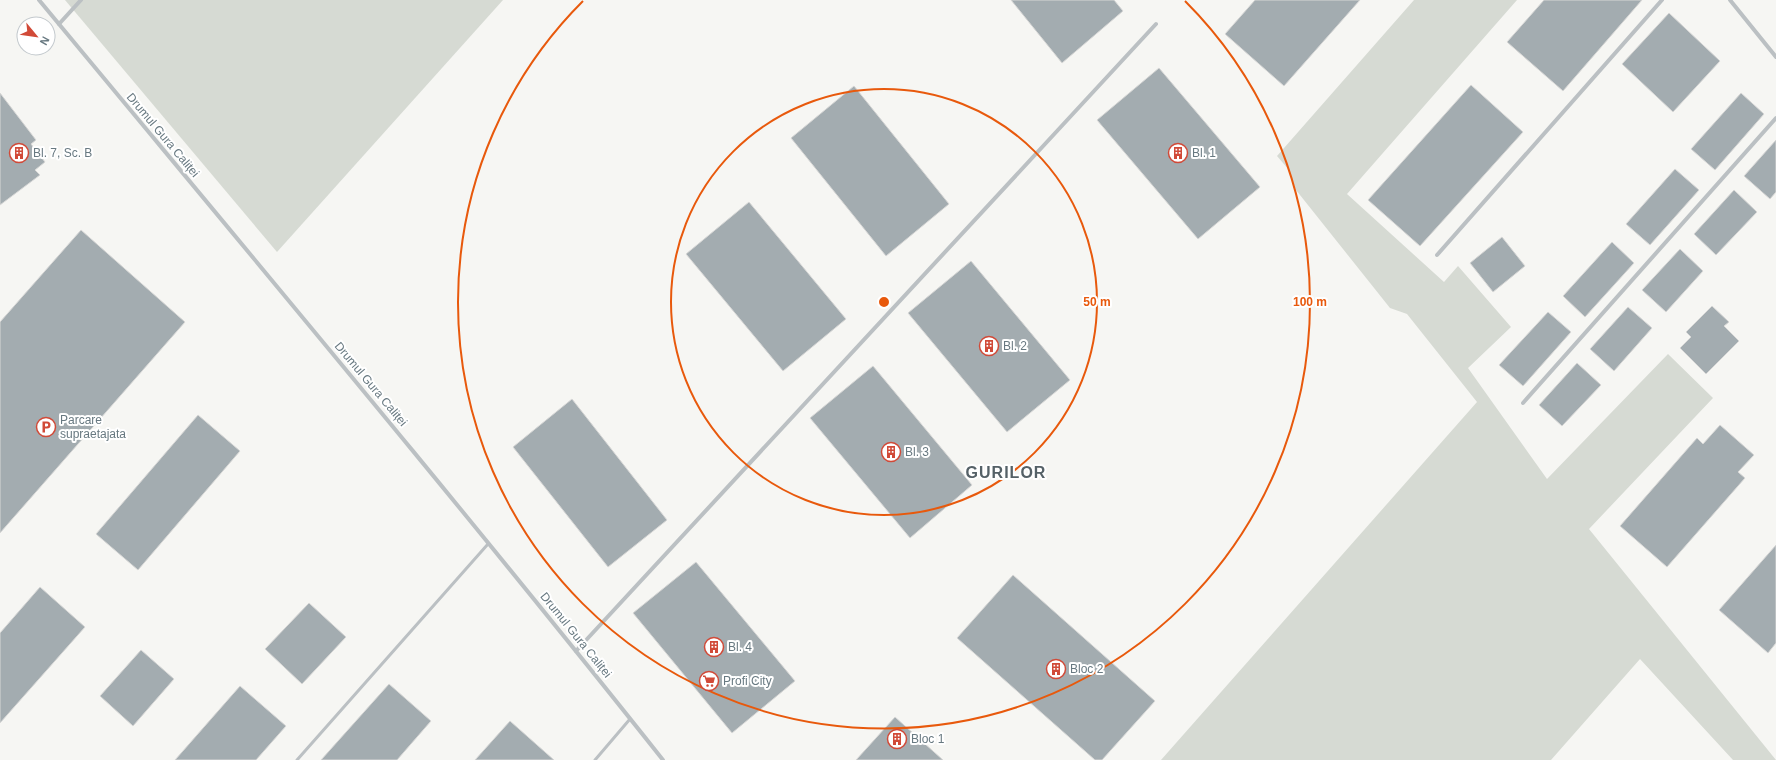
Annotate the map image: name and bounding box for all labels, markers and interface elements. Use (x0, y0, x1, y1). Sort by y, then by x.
north arrow (16, 16, 56, 56)
text: N (38, 34, 52, 47)
street label: Drumul Gura Caliței (124, 90, 202, 180)
building icon: Bl. 7, Sc. B (8, 142, 30, 164)
building icon: Bl. 1 (1167, 142, 1189, 164)
place label: Bl. 7, Sc. B (33, 146, 92, 160)
place label: Bl. 1 (1192, 146, 1216, 160)
centre of rings (877, 295, 891, 309)
text: 50 m (1083, 295, 1111, 309)
text: 100 m (1293, 295, 1327, 309)
building icon: Bl. 2 (978, 335, 1000, 357)
street label: Drumul Gura Caliței (332, 339, 410, 429)
place label: Bl. 2 (1003, 339, 1027, 353)
place label: Parcare supraetajata (60, 413, 126, 441)
parking icon: Parcare supraetajata (35, 416, 57, 438)
building icon: Bl. 3 (880, 441, 902, 463)
place label: Bl. 3 (905, 445, 929, 459)
district label: GURILOR (966, 464, 1046, 481)
street label: Drumul Gura Caliței (537, 590, 615, 680)
building icon: Bl. 4 (703, 636, 725, 658)
place label: Bl. 4 (728, 640, 752, 654)
building icon: Bloc 2 (1045, 658, 1067, 680)
place label: Bloc 2 (1070, 662, 1104, 676)
supermarket icon: Profi City (698, 670, 720, 692)
place label: Profi City (723, 674, 772, 688)
building icon: Bloc 1 (886, 728, 908, 750)
place label: Bloc 1 (911, 732, 945, 746)

